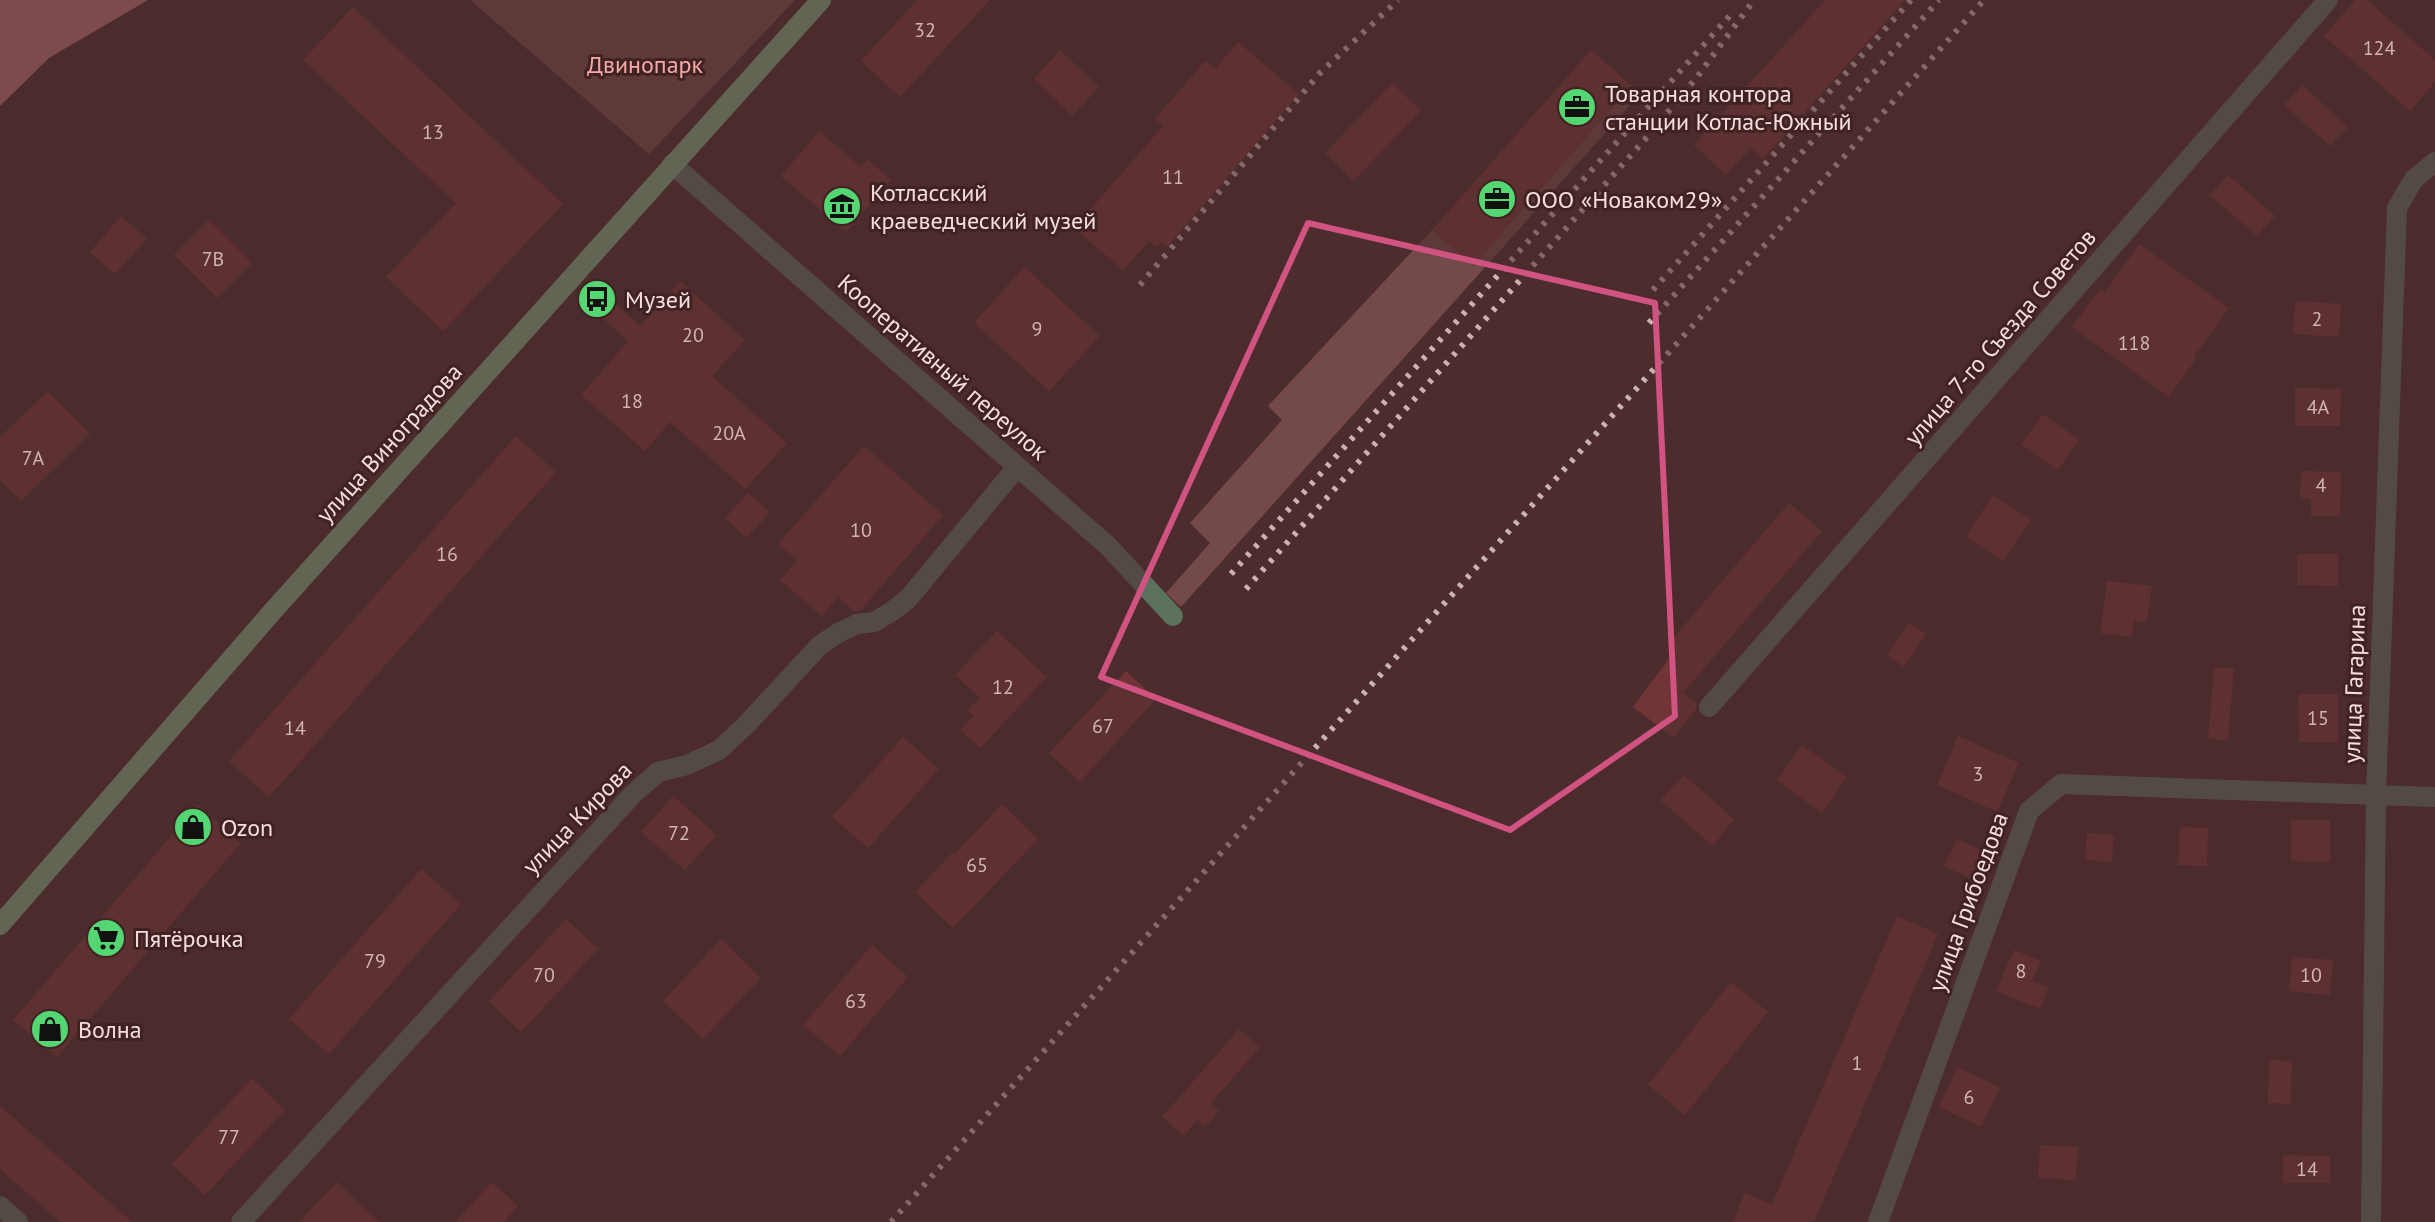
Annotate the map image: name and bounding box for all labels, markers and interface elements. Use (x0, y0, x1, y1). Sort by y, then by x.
house number: 32 (914, 17, 936, 43)
house number: 124 (2363, 35, 2395, 61)
park label: Двинопарк (587, 49, 704, 80)
place label: Товарная контора станции Котлас-Южный (1605, 78, 1852, 137)
office icon: Товарная контора станции Котлас-Южный (1556, 86, 1598, 128)
house number: 13 (422, 119, 444, 145)
house number: 11 (1162, 164, 1184, 190)
place label: Котласский краеведческий музей (870, 177, 1096, 236)
office icon: ООО «Новаком29» (1476, 178, 1518, 220)
place label: ООО «Новаком29» (1525, 184, 1722, 215)
museum icon: Котласский краеведческий музей (821, 185, 863, 227)
street label: улица 7-го Съезда Советов (1897, 222, 2103, 452)
house number: 7В (202, 246, 224, 272)
street label: Кооперативный переулок (831, 267, 1055, 467)
bus stop icon: Музей (576, 278, 618, 320)
place label: Музей (625, 284, 691, 315)
house number: 2 (2312, 306, 2322, 332)
house number: 9 (1032, 316, 1042, 342)
house number: 20 (682, 322, 704, 348)
house number: 118 (2118, 330, 2150, 356)
street label: улица Виноградова (309, 357, 469, 529)
house number: 18 (621, 388, 643, 414)
house number: 4А (2307, 394, 2330, 420)
house number: 20А (712, 420, 746, 446)
house number: 7А (22, 445, 45, 471)
house number: 4 (2316, 472, 2327, 498)
house number: 10 (850, 517, 872, 543)
house number: 16 (436, 541, 458, 567)
street label: улица Гагарина (2336, 604, 2372, 764)
house number: 12 (992, 674, 1014, 700)
house number: 15 (2307, 705, 2329, 731)
house number: 67 (1092, 713, 1114, 739)
house number: 14 (284, 715, 306, 741)
street label: улица Кирова (515, 755, 639, 881)
house number: 3 (1973, 761, 1983, 787)
shop icon: Ozon (172, 806, 214, 848)
street label: улица Грибоедова (1921, 808, 2015, 996)
place label: Ozon (221, 812, 273, 843)
house number: 72 (668, 820, 690, 846)
house number: 65 (966, 852, 988, 878)
supermarket icon: Пятёрочка (85, 917, 127, 959)
place label: Пятёрочка (134, 923, 244, 954)
house number: 79 (364, 948, 386, 974)
house number: 8 (2016, 958, 2026, 984)
house number: 70 (533, 962, 555, 988)
house number: 10 (2300, 962, 2322, 988)
house number: 63 (845, 988, 867, 1014)
shop icon: Волна (29, 1008, 71, 1050)
place label: Волна (78, 1014, 142, 1045)
house number: 1 (1852, 1050, 1862, 1076)
house number: 6 (1964, 1084, 1974, 1110)
house number: 77 (218, 1124, 240, 1150)
house number: 14 (2296, 1156, 2318, 1182)

